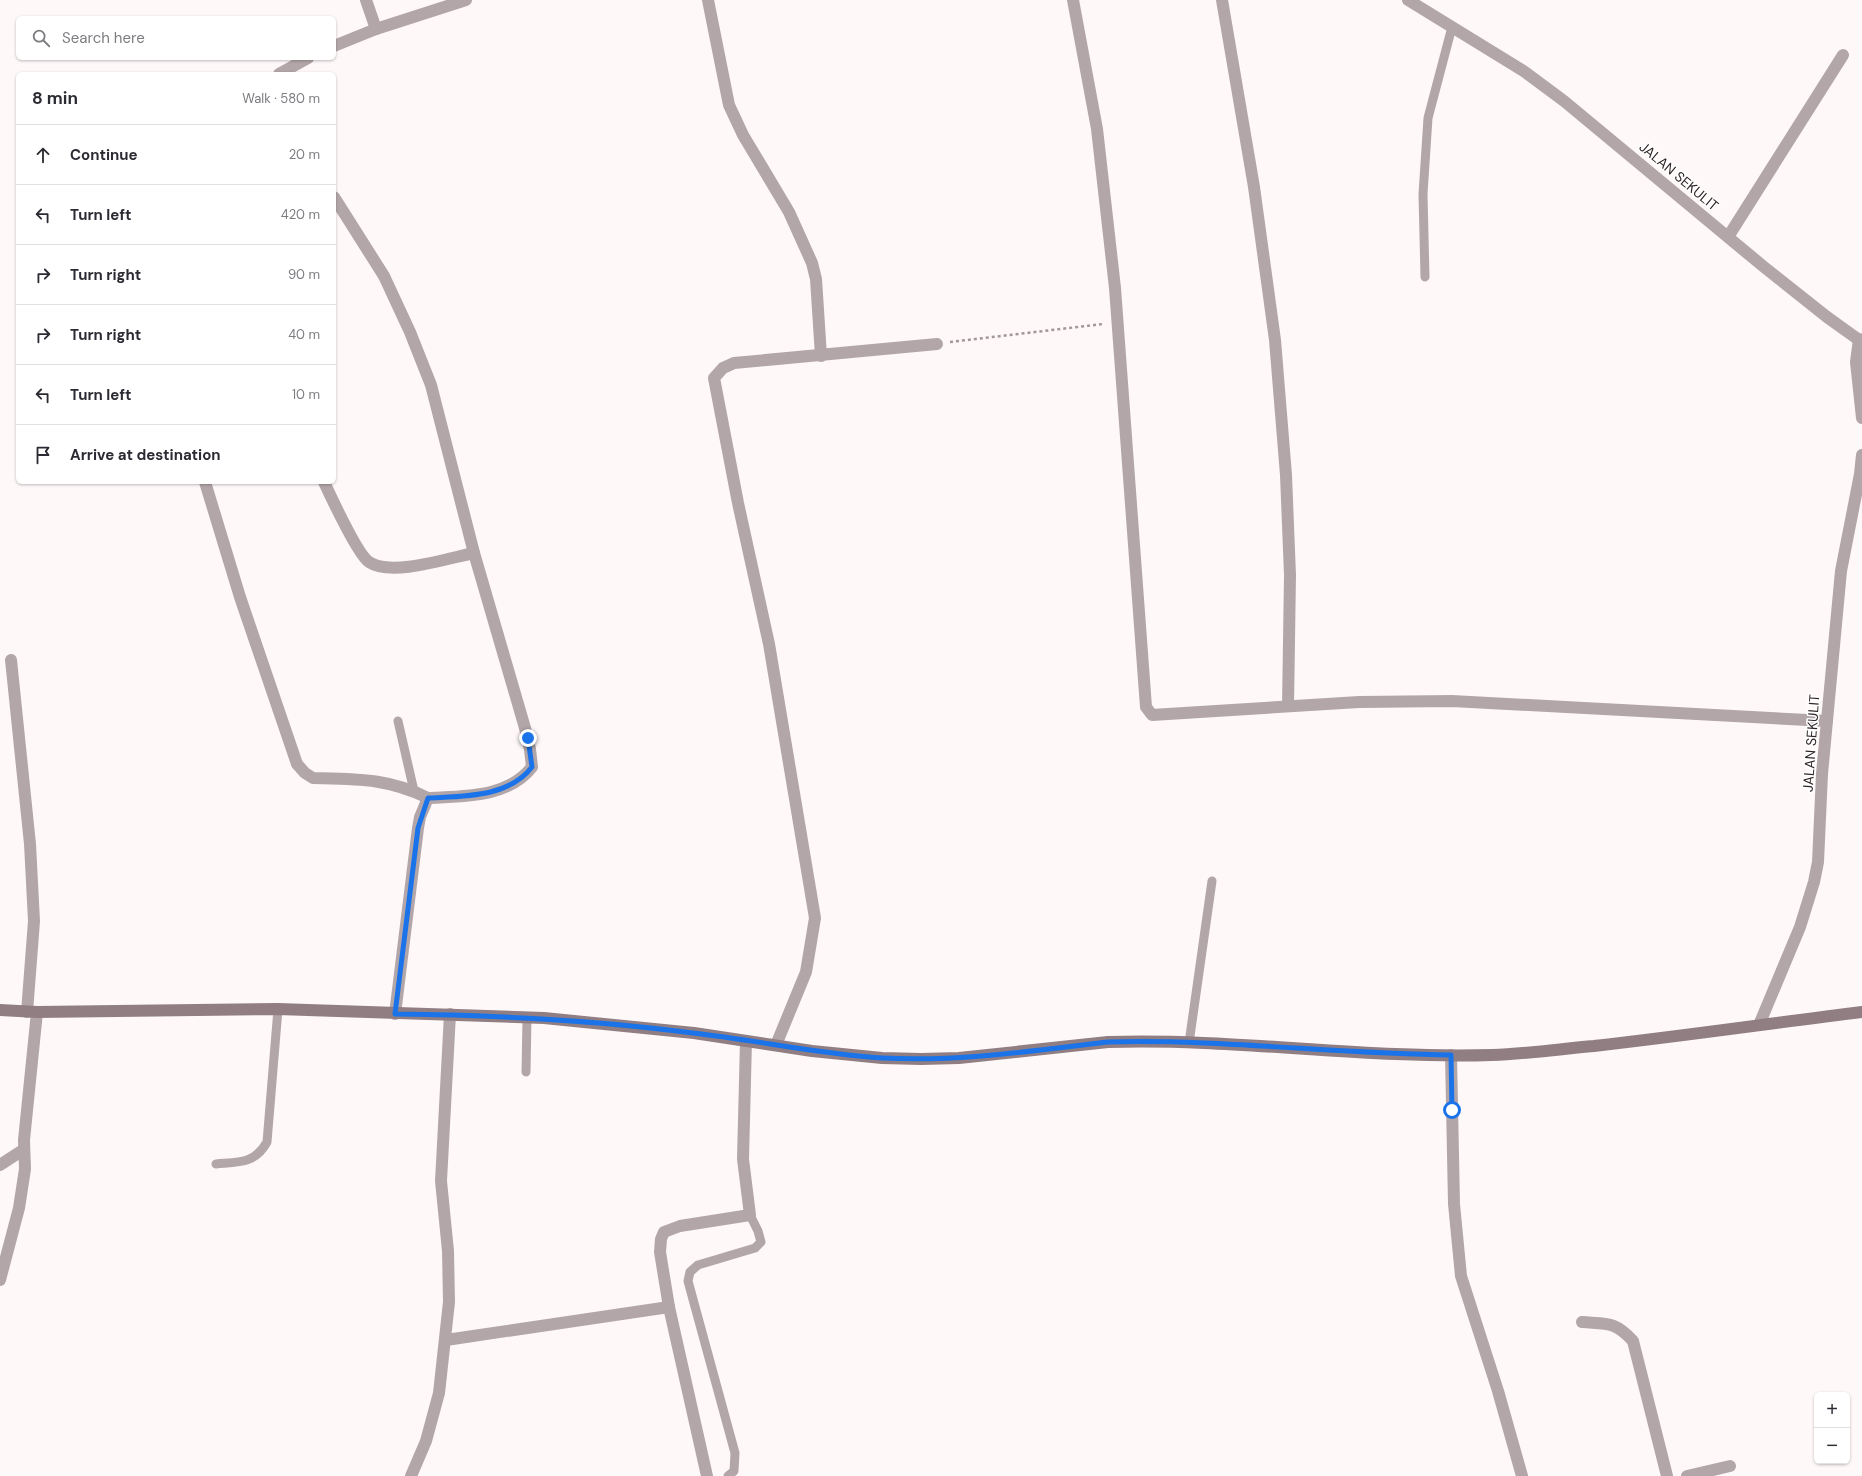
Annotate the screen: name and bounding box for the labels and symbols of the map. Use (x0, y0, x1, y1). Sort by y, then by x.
street label: JALAN SEKULIT (1636, 138, 1722, 214)
street label: JALAN SEKULIT (1799, 693, 1823, 792)
route end (519, 729, 537, 747)
route start (1443, 1101, 1461, 1119)

